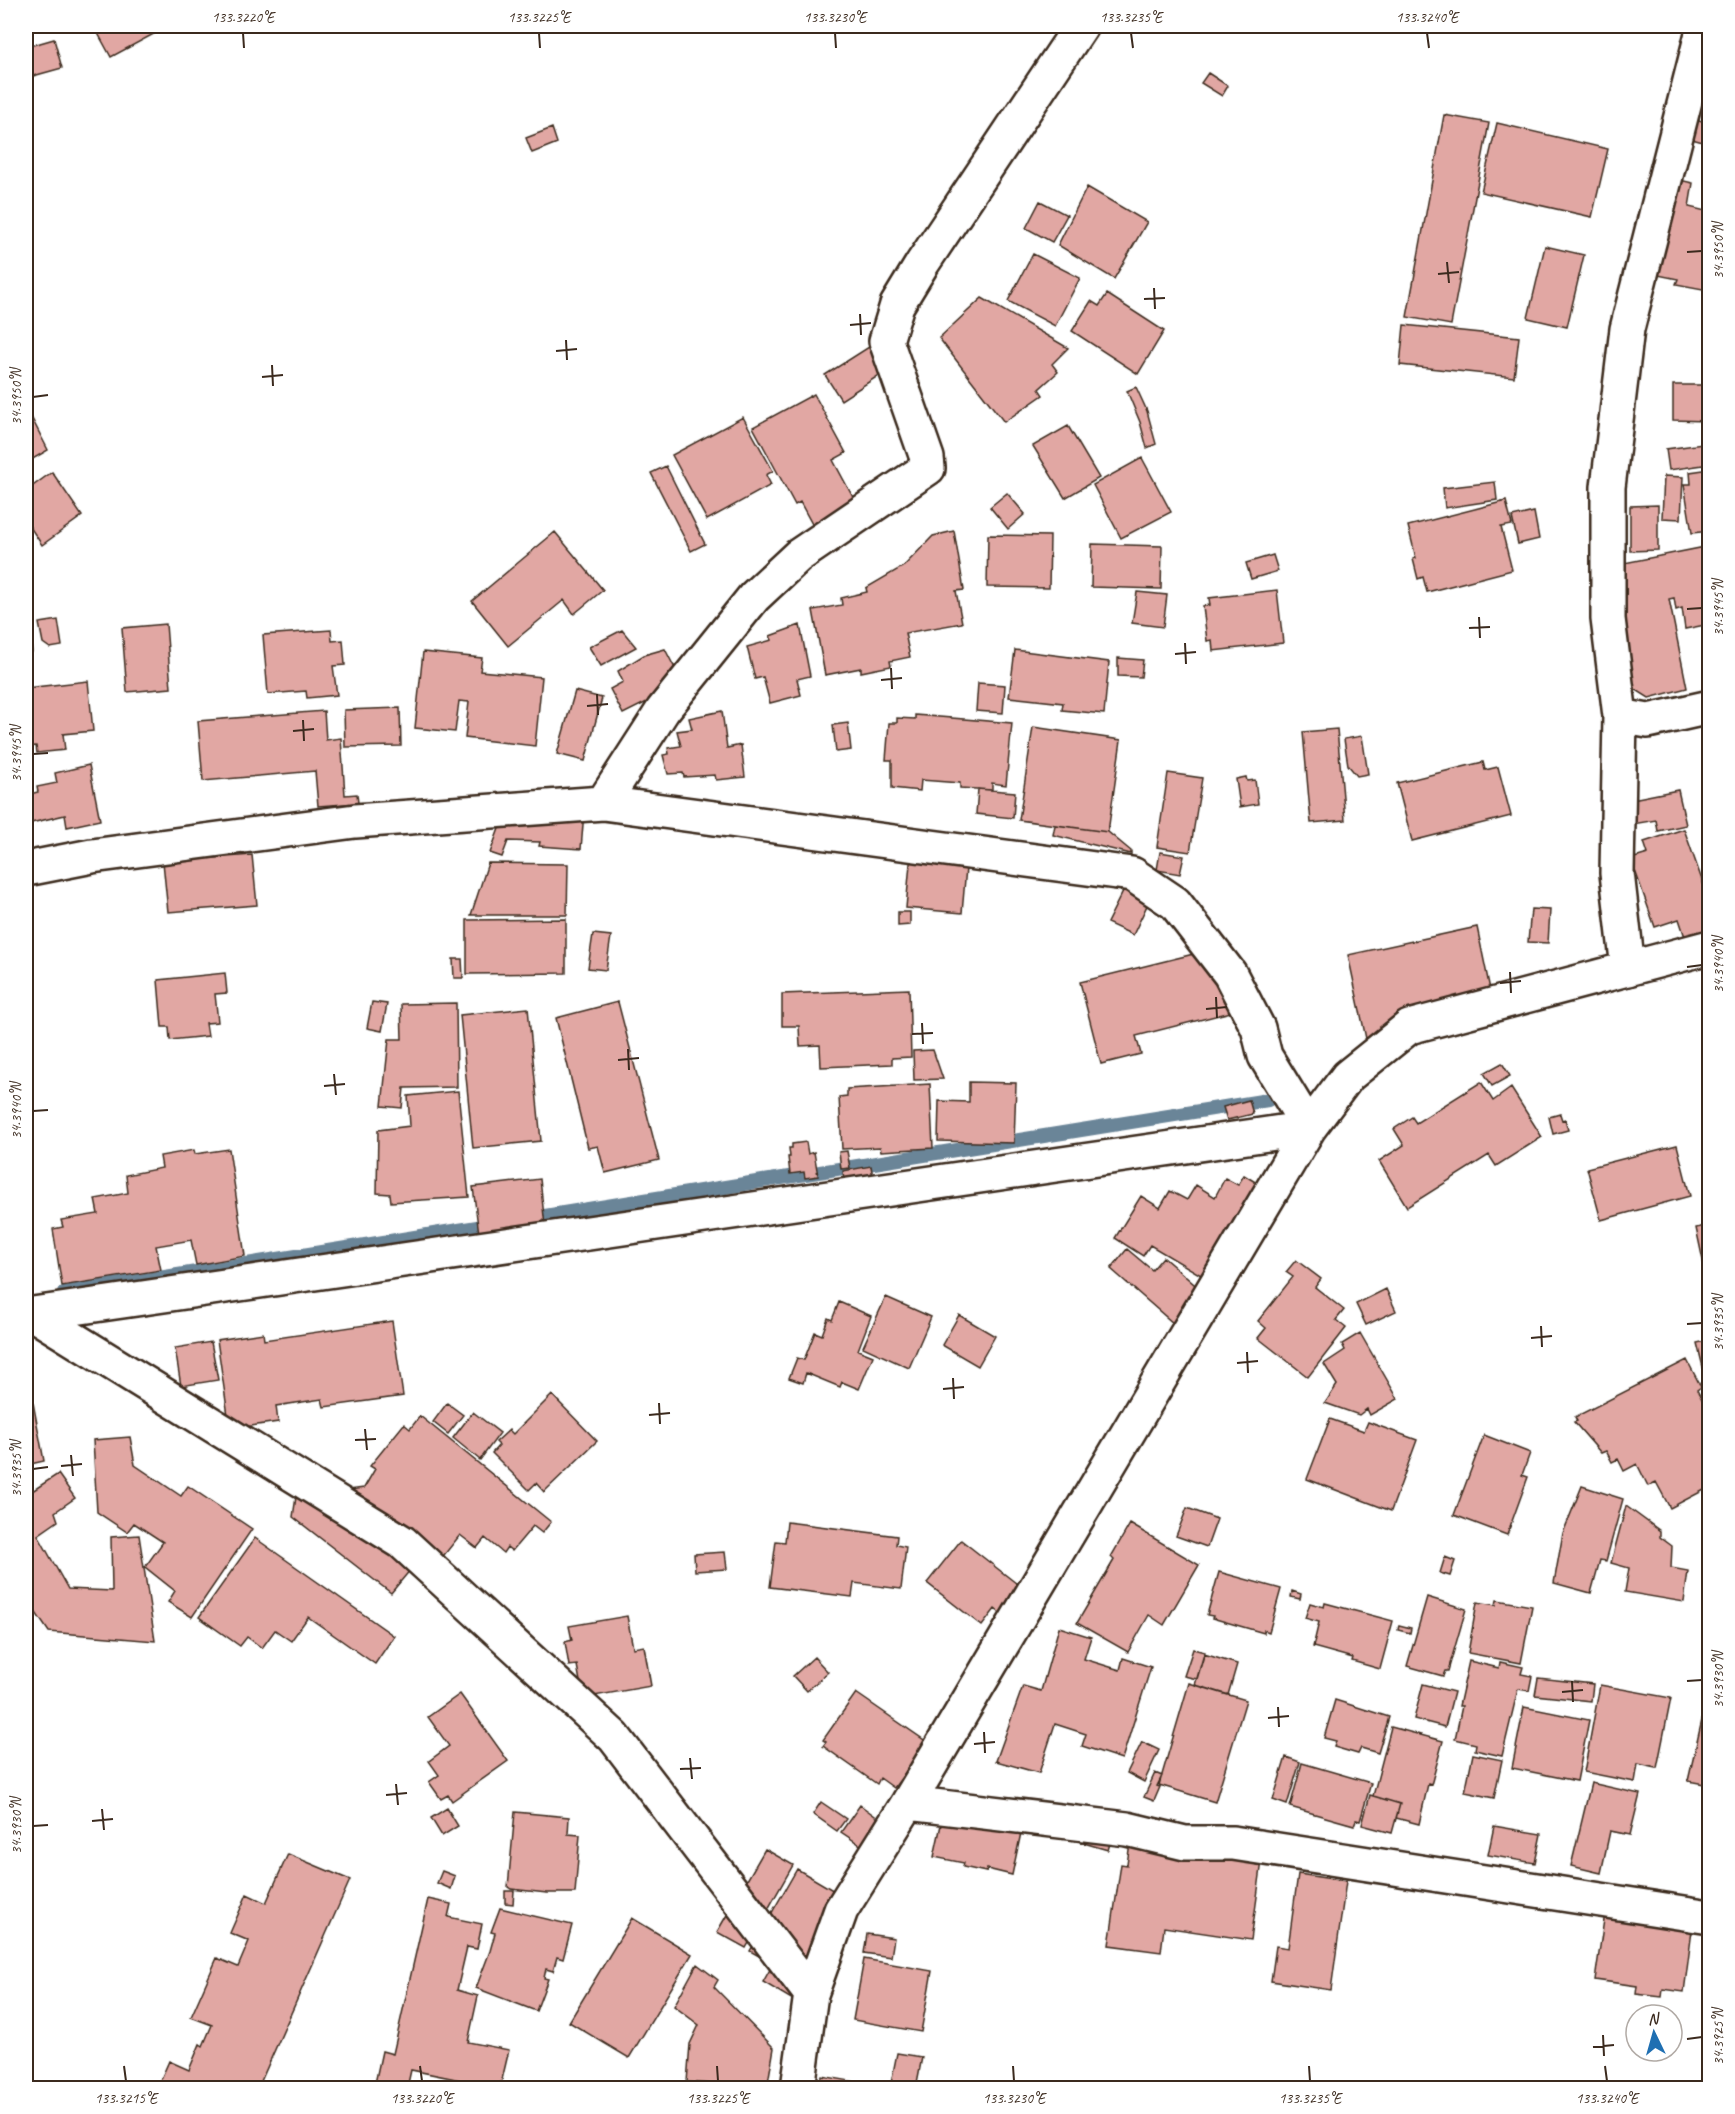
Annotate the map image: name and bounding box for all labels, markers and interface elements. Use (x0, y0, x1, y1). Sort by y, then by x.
text: 133.3220°E (212, 8, 276, 27)
text: 133.3225°E (508, 8, 572, 27)
text: 133.3230°E (804, 8, 868, 27)
text: 133.3235°E (1100, 8, 1164, 27)
text: 133.3240°E (1396, 8, 1460, 27)
text: 34.3950°N (1709, 220, 1728, 279)
text: 34.3950°N (7, 366, 26, 425)
text: 34.3945°N (1709, 577, 1728, 636)
text: 34.3945°N (7, 723, 26, 782)
text: 34.3940°N (1709, 934, 1728, 993)
text: 34.3940°N (7, 1080, 26, 1139)
text: 34.3935°N (1709, 1292, 1728, 1351)
text: 34.3935°N (7, 1438, 26, 1497)
text: 34.3930°N (1709, 1649, 1728, 1708)
text: 34.3930°N (7, 1795, 26, 1854)
north arrow (1624, 2003, 1684, 2063)
text: 34.3925°N (1709, 2006, 1728, 2065)
text: N (1647, 2008, 1662, 2029)
text: 133.3215°E (95, 2089, 159, 2108)
text: 133.3220°E (391, 2089, 455, 2108)
text: 133.3225°E (687, 2089, 751, 2108)
text: 133.3230°E (983, 2089, 1047, 2108)
text: 133.3235°E (1279, 2089, 1343, 2108)
text: 133.3240°E (1576, 2089, 1640, 2108)

